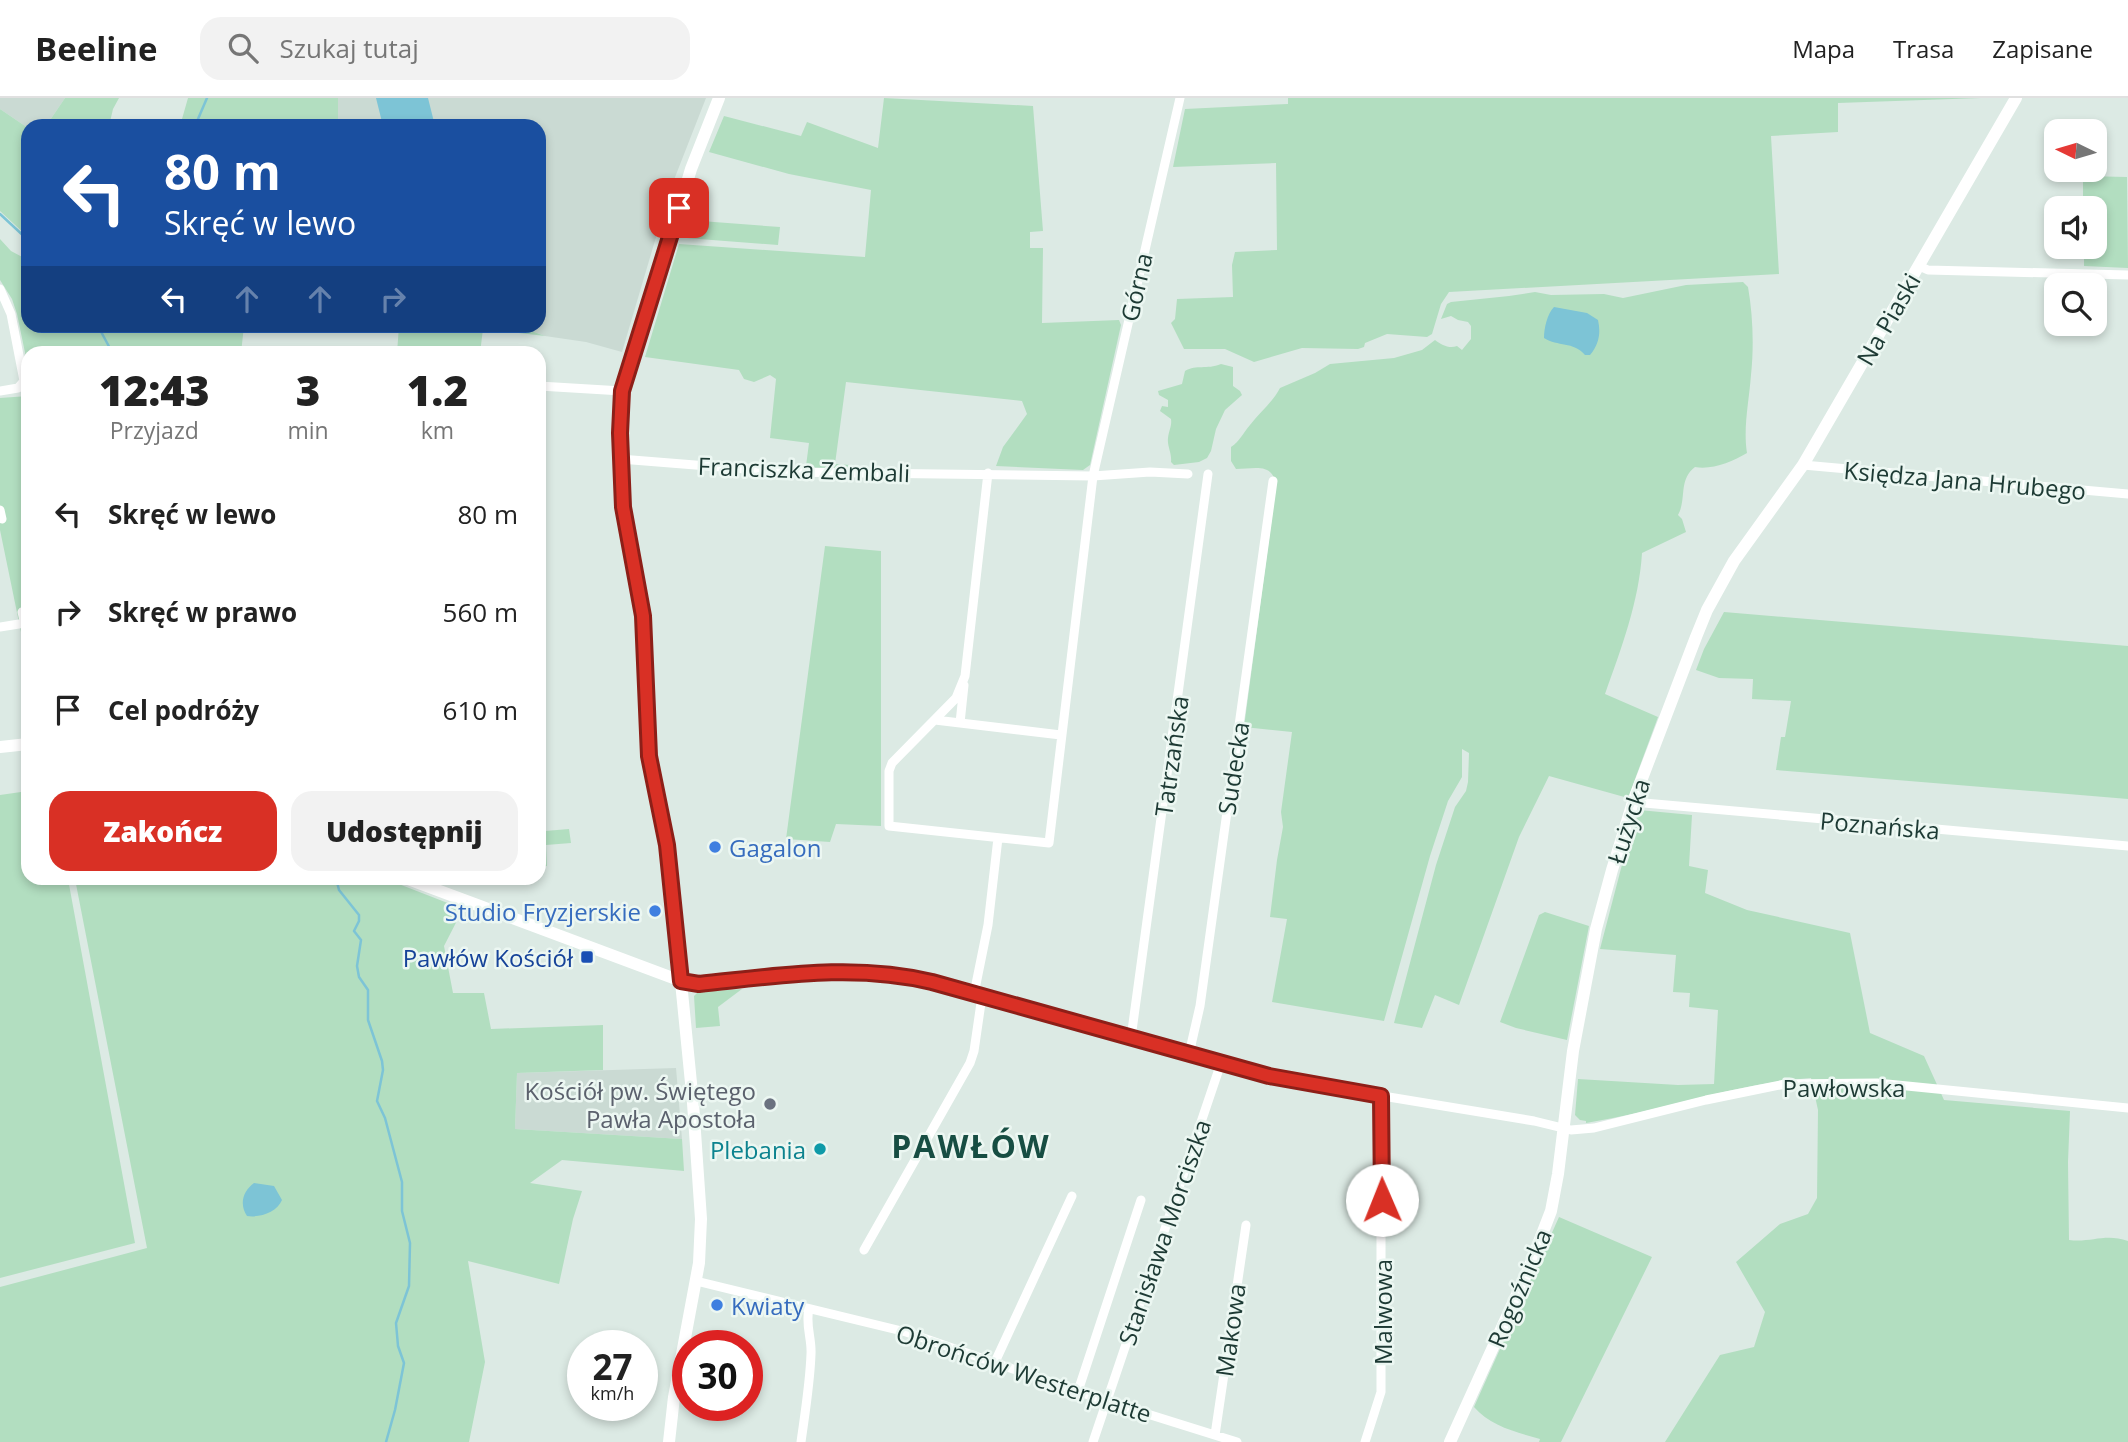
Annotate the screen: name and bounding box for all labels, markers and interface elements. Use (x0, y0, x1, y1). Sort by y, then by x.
search box (200, 17, 690, 80)
text: Beeline (35, 26, 158, 71)
icon: search (224, 29, 262, 67)
text: Szukaj tutaj (280, 30, 419, 66)
text: Mapa (1792, 32, 1855, 65)
text: Trasa (1893, 32, 1954, 65)
text: Zapisane (1992, 32, 2093, 65)
north arrow (2044, 119, 2107, 182)
map controls (2044, 119, 2107, 336)
text: 80 m (164, 138, 281, 204)
icon: left (49, 147, 140, 238)
pin (649, 178, 709, 238)
icon: arrive (660, 189, 698, 227)
button: sound (2044, 196, 2107, 259)
text: Skręć w lewo (164, 201, 356, 244)
street label: Górna (1112, 249, 1160, 325)
street label: Na Piaski (1848, 267, 1928, 371)
button: search (2044, 273, 2107, 336)
icon: left (155, 280, 193, 318)
icon: ahead (228, 280, 266, 318)
icon: ahead (301, 280, 339, 318)
icon: right (374, 280, 412, 318)
text: 12:43 (99, 361, 210, 418)
text: 3 (296, 361, 320, 418)
text: 1.2 (407, 361, 468, 418)
text: Przyjazd (110, 414, 199, 446)
text: min (287, 414, 329, 446)
text: km (421, 414, 454, 446)
street label: Franciszka Zembali (697, 449, 911, 489)
street label: Księdza Jana Hrubego (1842, 453, 2088, 507)
icon: left (49, 495, 87, 533)
text: Skręć w lewo (108, 496, 276, 532)
text: 80 m (457, 496, 518, 532)
icon: right (49, 593, 87, 631)
text: Skręć w prawo (108, 594, 297, 630)
text: 560 m (443, 594, 518, 630)
icon: arrive (49, 691, 87, 729)
text: Cel podróży (108, 692, 259, 728)
text: 610 m (443, 692, 518, 728)
street label: Tatrzańska (1146, 693, 1196, 819)
street label: Sudecka (1209, 719, 1257, 817)
street label: Łużycka (1599, 774, 1657, 868)
button: Zakończ (49, 791, 277, 871)
button: Udostępnij (291, 791, 518, 871)
street label: Poznańska (1819, 803, 1941, 847)
place label: Gagalon (729, 831, 821, 864)
marker: Gagalon (707, 839, 723, 855)
place label: Studio Fryzjerskie (445, 895, 641, 928)
marker: Studio Fryzjerskie (647, 903, 663, 919)
place label: Pawłów Kościół (403, 941, 574, 974)
marker: Pawłów Kościół (579, 949, 595, 965)
street label: Pawłowska (1783, 1071, 1905, 1104)
place label: Kościół pw. Świętego Pawła Apostoła (525, 1074, 756, 1135)
marker: Kościół pw. Świętego Pawła Apostoła (762, 1096, 778, 1112)
street label: Stanisława Morciszka (1110, 1115, 1218, 1349)
district label: PAWŁÓW (891, 1124, 1051, 1167)
place label: Plebania (710, 1133, 806, 1166)
marker: Plebania (812, 1141, 828, 1157)
position arrow (1345, 1163, 1419, 1237)
street label: Rogoźnicka (1479, 1223, 1559, 1353)
street label: Malwowa (1366, 1259, 1399, 1365)
street label: Makowa (1207, 1281, 1253, 1379)
place label: Kwiaty (731, 1289, 805, 1322)
marker: Kwiaty (709, 1297, 725, 1313)
street label: Obrońców Westerplatte (892, 1316, 1156, 1430)
speed limit sign: 30 (672, 1330, 763, 1421)
text: 27 (592, 1343, 633, 1390)
text: km/h (591, 1381, 634, 1405)

